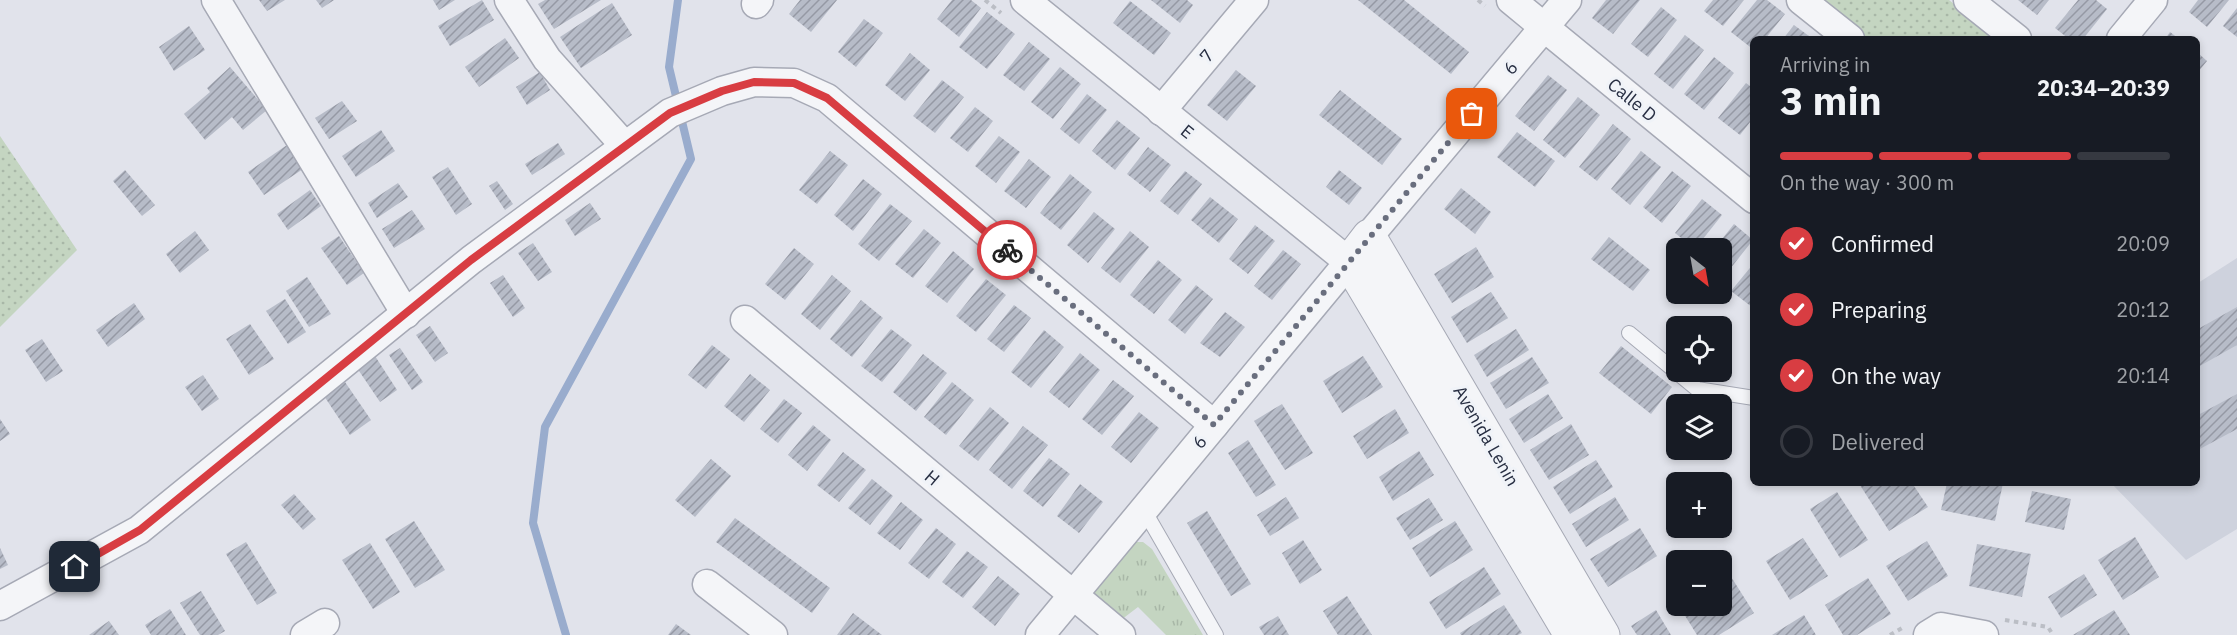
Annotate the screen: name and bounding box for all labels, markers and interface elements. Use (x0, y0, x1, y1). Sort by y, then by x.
street label: 7 (1194, 44, 1219, 67)
text: Arriving in (1780, 51, 1870, 78)
street label: 6 (1498, 56, 1523, 79)
street label: Calle D (1603, 73, 1662, 126)
text: 20:34–20:39 (2037, 73, 2170, 102)
text: 3 min (1780, 75, 1882, 126)
pin (1446, 88, 1497, 139)
icon: bag (1455, 97, 1488, 130)
street label: E (1176, 119, 1199, 144)
text: On the way · 300 m (1780, 169, 1954, 196)
courier (977, 220, 1037, 280)
icon: check (1780, 227, 1813, 260)
text: Confirmed (1831, 229, 1934, 258)
text: 20:09 (2116, 230, 2170, 257)
icon: bike (991, 234, 1024, 267)
north arrow (1666, 238, 1732, 304)
map controls (1666, 238, 1732, 616)
icon: check (1780, 293, 1813, 326)
text: Preparing (1831, 295, 1926, 324)
text: 20:12 (2116, 296, 2170, 323)
button: locate (1666, 316, 1732, 382)
icon: check (1780, 359, 1813, 392)
text: On the way (1831, 361, 1941, 390)
text: 20:14 (2116, 362, 2170, 389)
street label: Avenida Lenin (1448, 381, 1525, 490)
button: layers (1666, 394, 1732, 460)
text: Delivered (1831, 427, 1925, 456)
street label: 6 (1187, 430, 1212, 453)
street label: H (920, 465, 945, 491)
button: + (1666, 472, 1732, 538)
pin (49, 541, 100, 592)
icon: home (58, 550, 91, 583)
button: − (1666, 550, 1732, 616)

